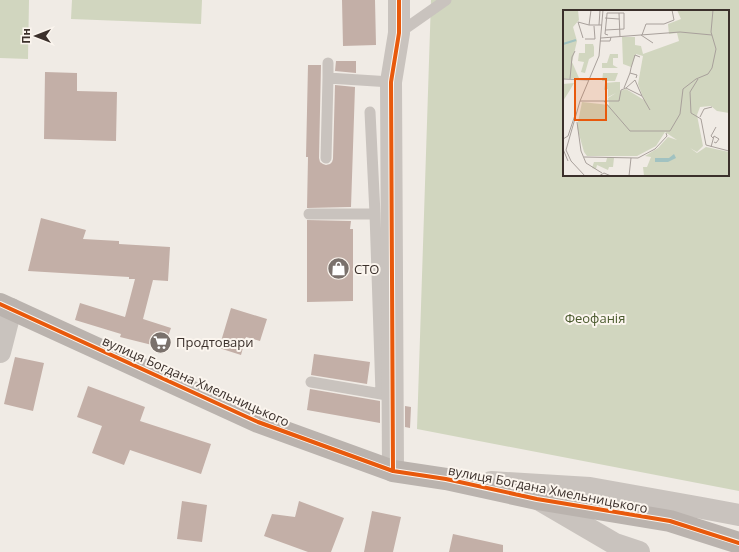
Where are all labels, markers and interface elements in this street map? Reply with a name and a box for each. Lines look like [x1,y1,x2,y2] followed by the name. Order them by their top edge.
[563,10,729,176] inset map
[16,16,56,56] north arrow
[18,28,33,44] text: Пн
[325,256,351,282] shop icon: СТО
[354,260,379,278] place label: СТО
[565,309,625,327] park label: Феофанія
[147,329,173,355] supermarket icon: Продтовари
[100,331,293,431] street label: вулиця Богдана Хмельницького
[176,333,254,351] place label: Продтовари
[447,461,650,517] street label: вулиця Богдана Хмельницького

